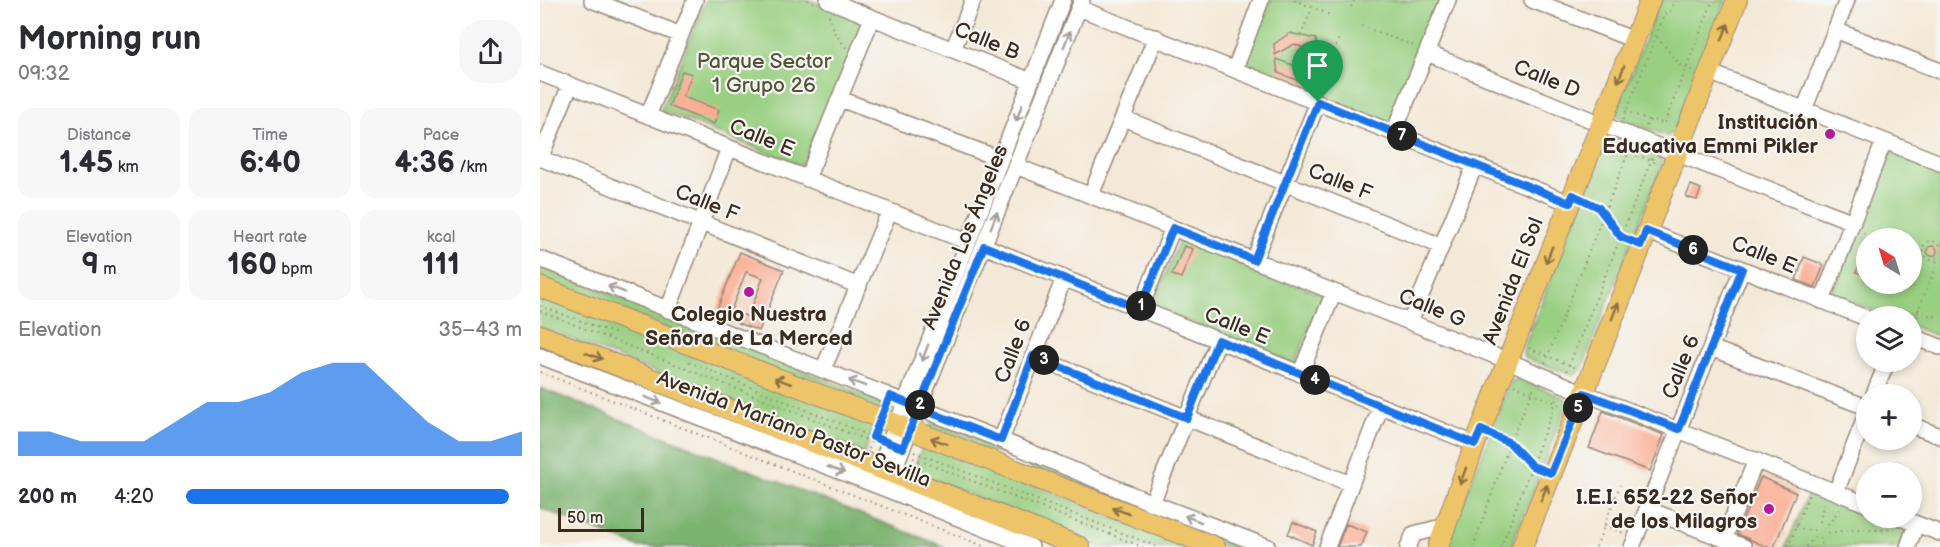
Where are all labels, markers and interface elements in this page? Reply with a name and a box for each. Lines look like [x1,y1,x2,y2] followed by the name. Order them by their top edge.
[951,17,1023,65] street label: Calle B
[18,19,201,59] text: Morning run
[459,20,522,83] button: share
[1720,23,1731,42] one-way arrow
[1062,31,1073,49] one-way arrow
[1292,40,1343,102] pin
[697,49,832,98] park label: Parque Sector 1 Grupo 26
[1301,49,1334,82] icon: arrive
[1510,54,1584,104] street label: Calle D
[18,62,69,86] text: 09:32
[1615,64,1626,83] one-way arrow
[1013,103,1024,122] one-way arrow
[1602,110,1819,159] place label: Institución Educativa Emmi Pikler
[726,114,798,162] street label: Calle E
[1387,121,1417,151] pin: 7
[67,126,131,145] text: Distance
[252,126,288,145] text: Time
[423,126,459,145] text: Pace
[1398,126,1406,145] text: 7
[1823,127,1837,141] marker: Institución Educativa Emmi Pikler
[916,141,1014,333] street label: Avenida Los Ángeles
[59,145,113,181] text: 1.45
[239,145,301,181] text: 6:40
[394,145,455,181] text: 4:36
[113,158,139,177] text: km
[455,158,488,177] text: /km
[1304,158,1376,206] street label: Calle F
[671,179,743,227] street label: Calle F
[989,212,1000,230] one-way arrow
[1477,214,1549,348] street label: Avenida El Sol
[66,228,132,247] text: Elevation
[233,228,307,247] text: Heart rate
[427,228,455,247] text: kcal
[1856,228,1922,294] north arrow
[1856,228,1922,528] map controls
[1728,231,1800,279] street label: Calle E
[1678,235,1708,265] pin: 6
[1688,240,1698,259] text: 6
[1543,246,1554,264] one-way arrow
[81,247,99,283] text: 9
[227,247,277,283] text: 160
[422,247,460,283] text: 111
[99,260,117,279] text: m
[277,260,313,279] text: bpm
[608,283,626,294] one-way arrow
[1395,283,1469,333] street label: Calle G
[742,285,756,299] marker: Colegio Nuestra Señora de La Merced
[1126,291,1156,321] pin: 1
[1138,296,1144,315] text: 1
[645,302,853,351] place label: Colegio Nuestra Señora de La Merced
[1201,302,1273,350] street label: Calle E
[1611,303,1622,321] one-way arrow
[1856,306,1922,372] button: layers
[989,315,1037,387] street label: Calle 6
[18,318,101,342] text: Elevation
[439,318,522,342] text: 35–43 m
[1657,331,1705,403] street label: Calle 6
[918,344,929,362] one-way arrow
[1029,345,1059,375] pin: 3
[1039,350,1049,369] text: 3
[585,351,603,362] one-way arrow
[654,365,934,493] street label: Avenida Mariano Pastor Sevilla
[1300,365,1330,395] pin: 4
[1310,370,1320,389] text: 4
[775,375,793,386] one-way arrow
[848,377,866,388] one-way arrow
[1856,384,1922,450] button: +
[905,390,935,420] pin: 2
[1563,393,1593,423] pin: 5
[644,395,662,406] one-way arrow
[915,395,925,414] text: 2
[1573,398,1583,417] text: 5
[930,435,949,446] one-way arrow
[1856,462,1922,528] button: −
[826,465,844,476] one-way arrow
[1457,466,1468,485] one-way arrow
[1539,484,1550,503] one-way arrow
[18,485,77,509] text: 200 m
[114,485,154,509] text: 4:20
[1576,485,1758,534] place label: I.E.I. 652-22 Señor de los Milagros
[1762,502,1776,516] marker: I.E.I. 652-22 Señor de los Milagros
[558,505,644,532] scale bar
[1112,505,1131,516] one-way arrow
[567,509,603,528] text: 50 m
[1185,513,1203,524] one-way arrow

